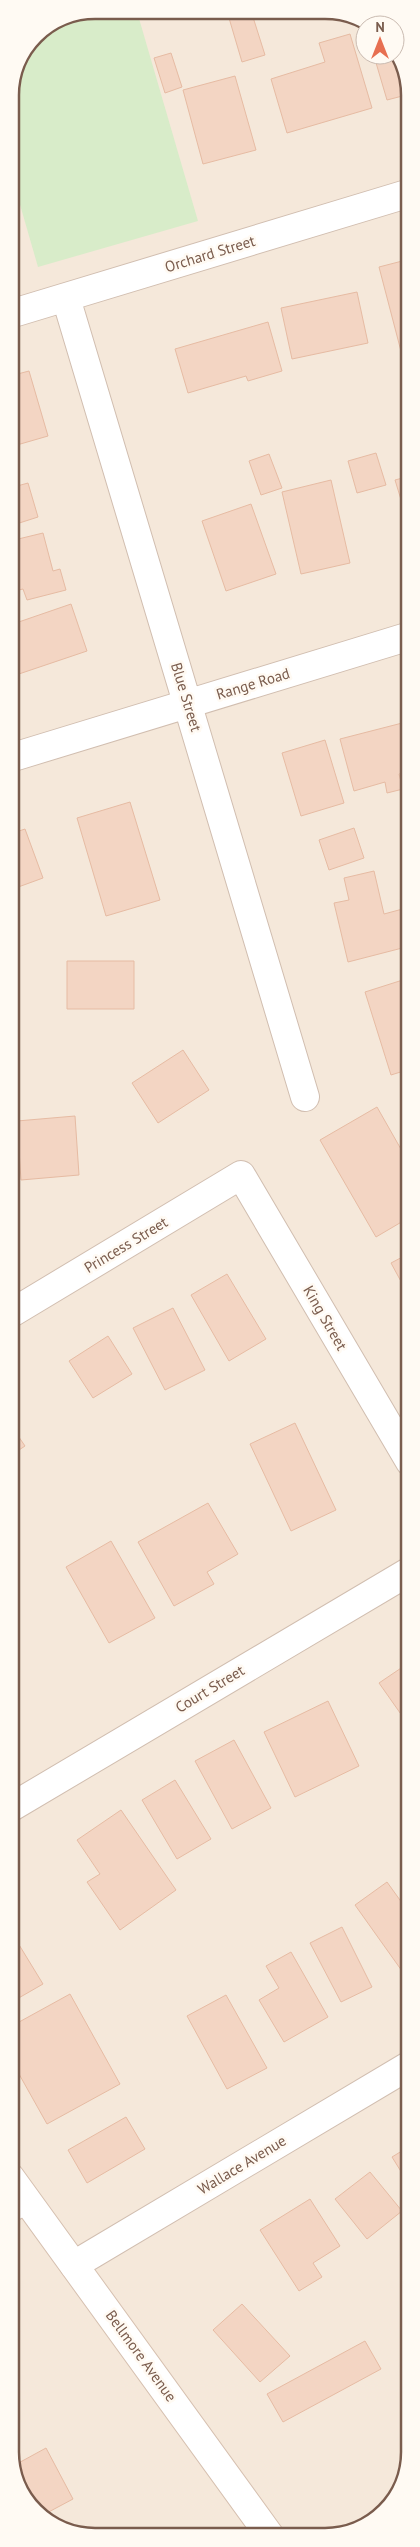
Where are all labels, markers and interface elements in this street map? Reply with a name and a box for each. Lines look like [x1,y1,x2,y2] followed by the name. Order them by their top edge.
[355,15,405,65] north arrow
[375,18,385,36] text: N
[162,231,257,276] street label: Orchard Street
[167,660,206,734] street label: Blue Street
[214,663,292,704] street label: Range Road
[80,1212,171,1277] street label: Princess Street
[299,1282,352,1354] street label: King Street
[172,1661,248,1717] street label: Court Street
[194,2131,289,2198] street label: Wallace Avenue
[102,2306,181,2405] street label: Bellmore Avenue

